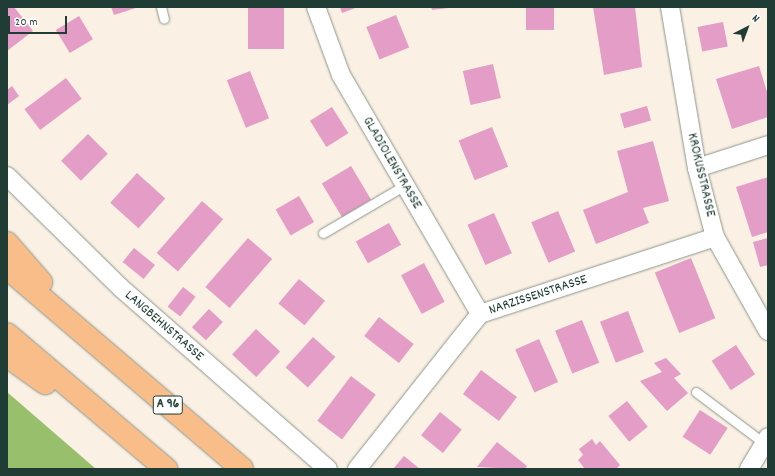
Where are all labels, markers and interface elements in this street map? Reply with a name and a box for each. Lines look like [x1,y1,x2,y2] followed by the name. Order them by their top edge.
[10,8,69,34] scale bar
[727,8,767,48] north arrow
[748,11,762,27] text: N
[15,14,38,31] text: 20 m
[359,114,425,212] street label: GLADIOLENSTRASSE
[683,131,719,219] street label: KROKUSSTRASSE
[487,271,589,319] street label: NARZISSENSTRASSE
[121,287,207,365] street label: LANGBEHNSTRASSE
[152,394,184,416] road number: A 96

